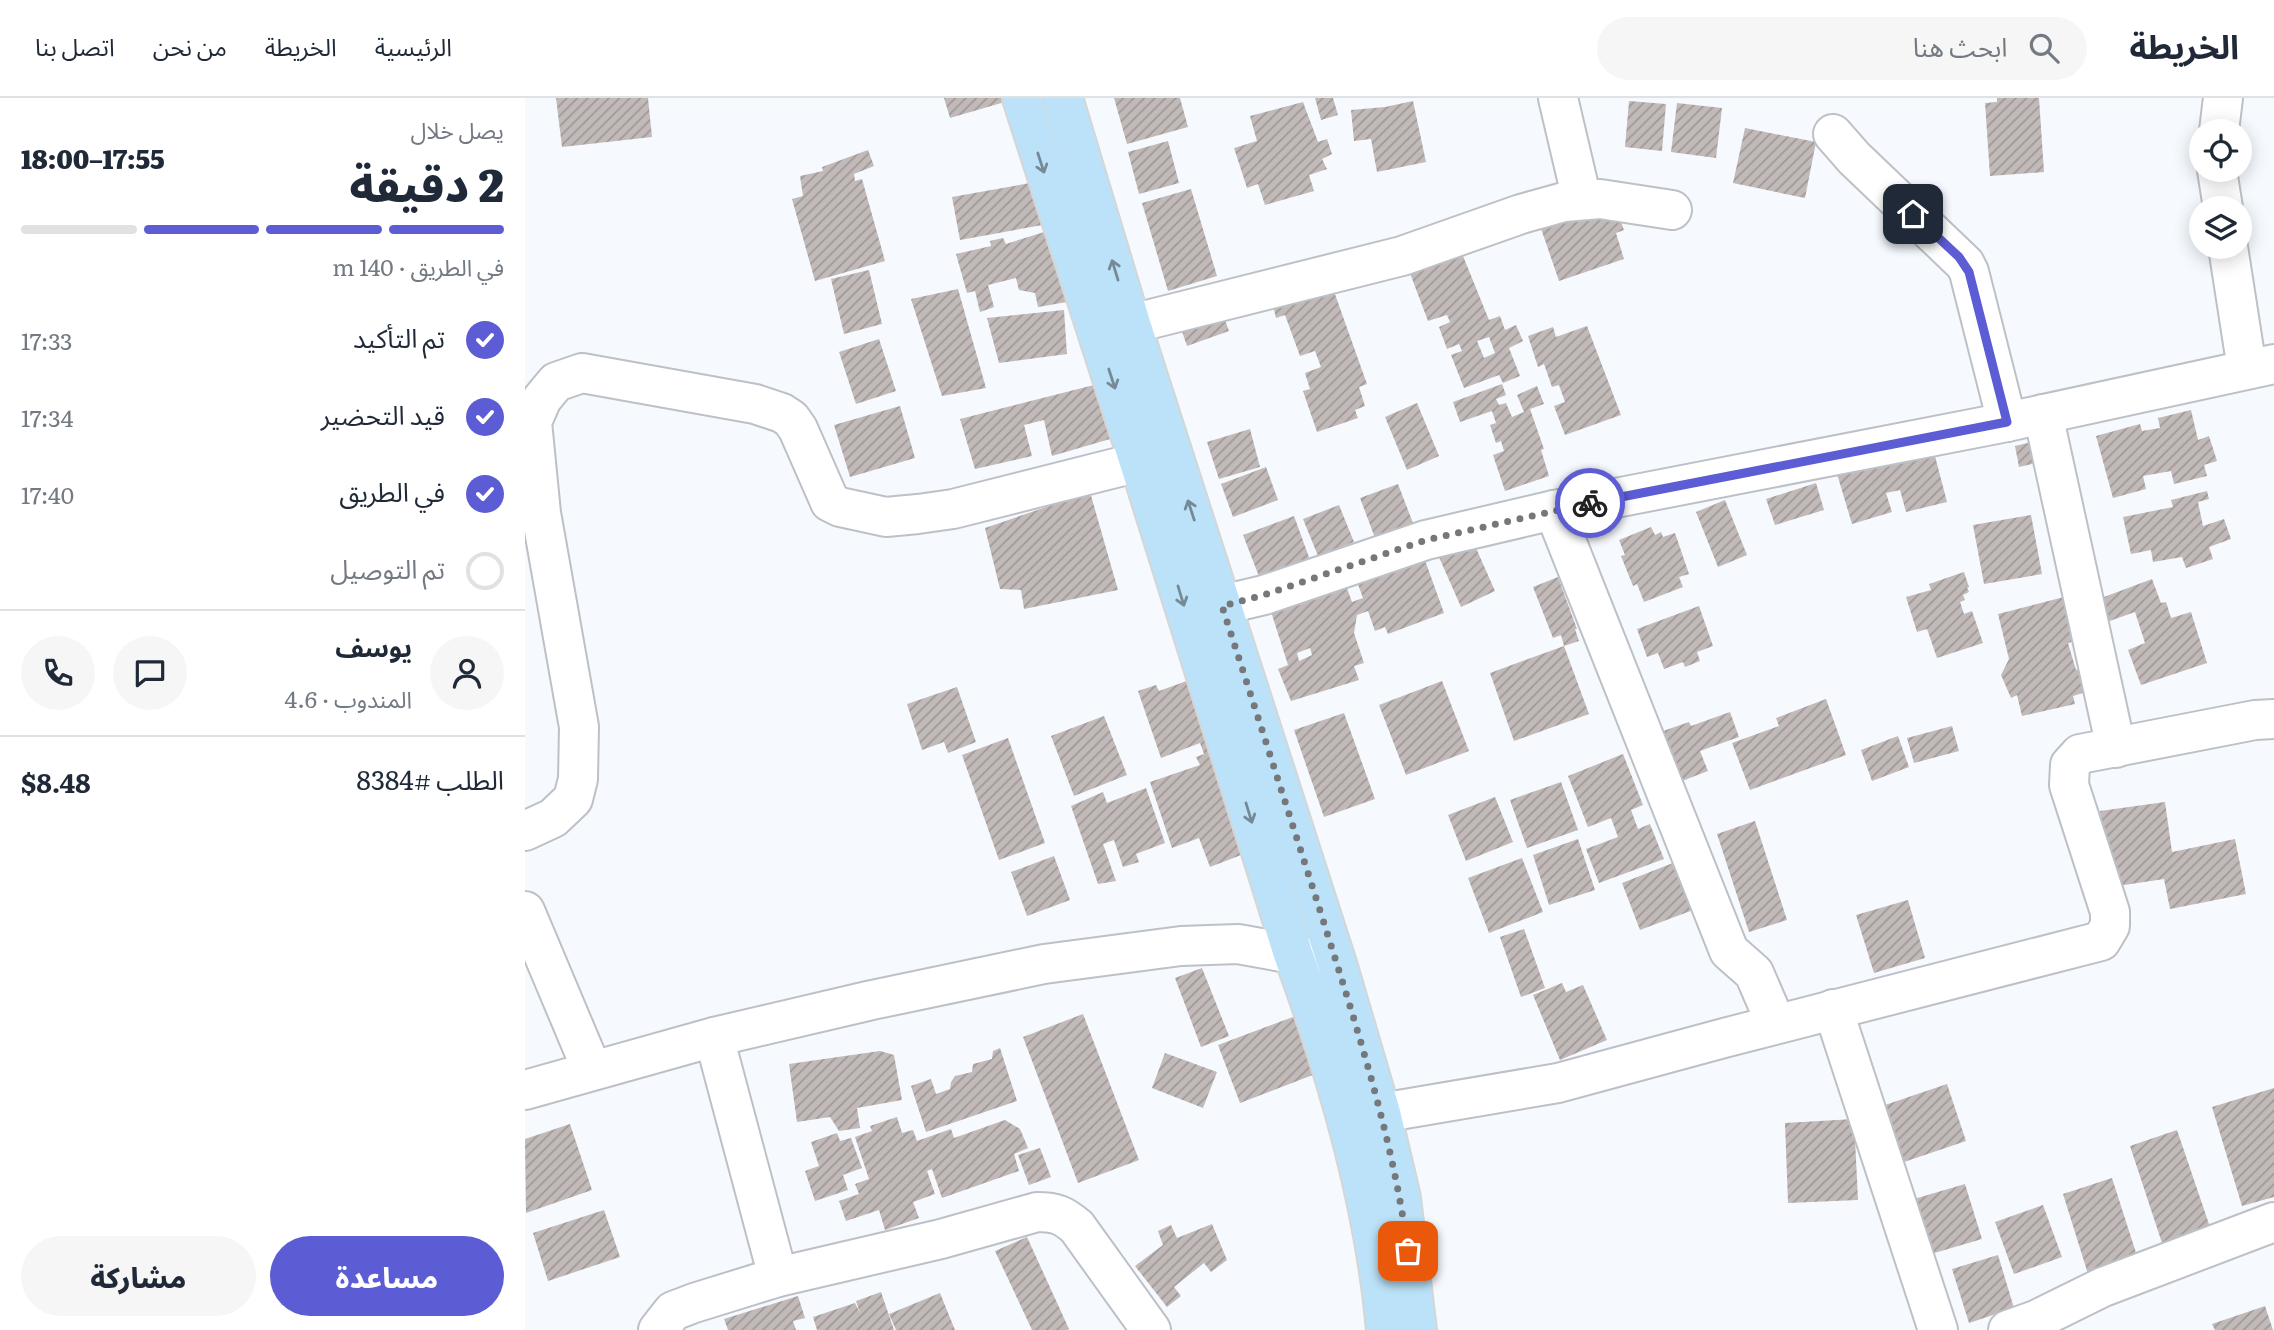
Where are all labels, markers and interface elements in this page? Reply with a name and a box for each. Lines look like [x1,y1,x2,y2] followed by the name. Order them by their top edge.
[1597,17,2087,80] search box
[2129,20,2239,69] text: الخريطة
[1913,26,2007,65] text: ابحث هنا
[35,28,115,63] text: اتصل بنا
[153,28,227,63] text: من نحن
[265,28,337,63] text: الخريطة
[375,28,452,63] text: الرئيسية
[2025,29,2063,67] icon: search
[411,112,504,146] text: يصل خلال
[2189,119,2252,259] map controls
[2189,119,2252,182] button: locate
[21,138,165,177] text: 17:55–18:00
[349,148,504,216] text: 2 دقيقة
[1036,152,1049,174] one-way arrow
[1883,184,1943,244] pin
[1894,195,1932,233] icon: home
[2189,196,2252,259] button: layers
[332,249,504,283] text: في الطريق · 140 m
[1107,259,1120,281] one-way arrow
[353,317,445,356] text: تم التأكيد
[466,321,504,359] icon: check
[21,323,73,357] text: 17:33
[1107,368,1119,390] one-way arrow
[321,394,445,433] text: قيد التحضير
[466,398,504,436] icon: check
[21,400,73,434] text: 17:34
[1555,468,1625,538] courier
[339,471,445,510] text: في الطريق
[466,475,504,513] icon: check
[21,477,74,511] text: 17:40
[1571,484,1609,522] icon: bike
[1184,500,1197,522] one-way arrow
[330,548,445,587] text: تم التوصيل
[1176,585,1189,607] one-way arrow
[335,626,412,665] text: يوسف
[21,636,95,710] button: phone
[113,636,187,710] button: chat
[430,636,504,710] button: person
[284,681,412,715] text: المندوب · 4.6
[357,759,504,798] text: الطلب #8384
[21,762,91,801] text: $8.48
[1244,802,1257,824] one-way arrow
[1378,1221,1438,1281] pin
[1389,1232,1427,1270] icon: bag
[21,1236,256,1316] button: مشاركة
[270,1236,504,1316] button: مساعدة

